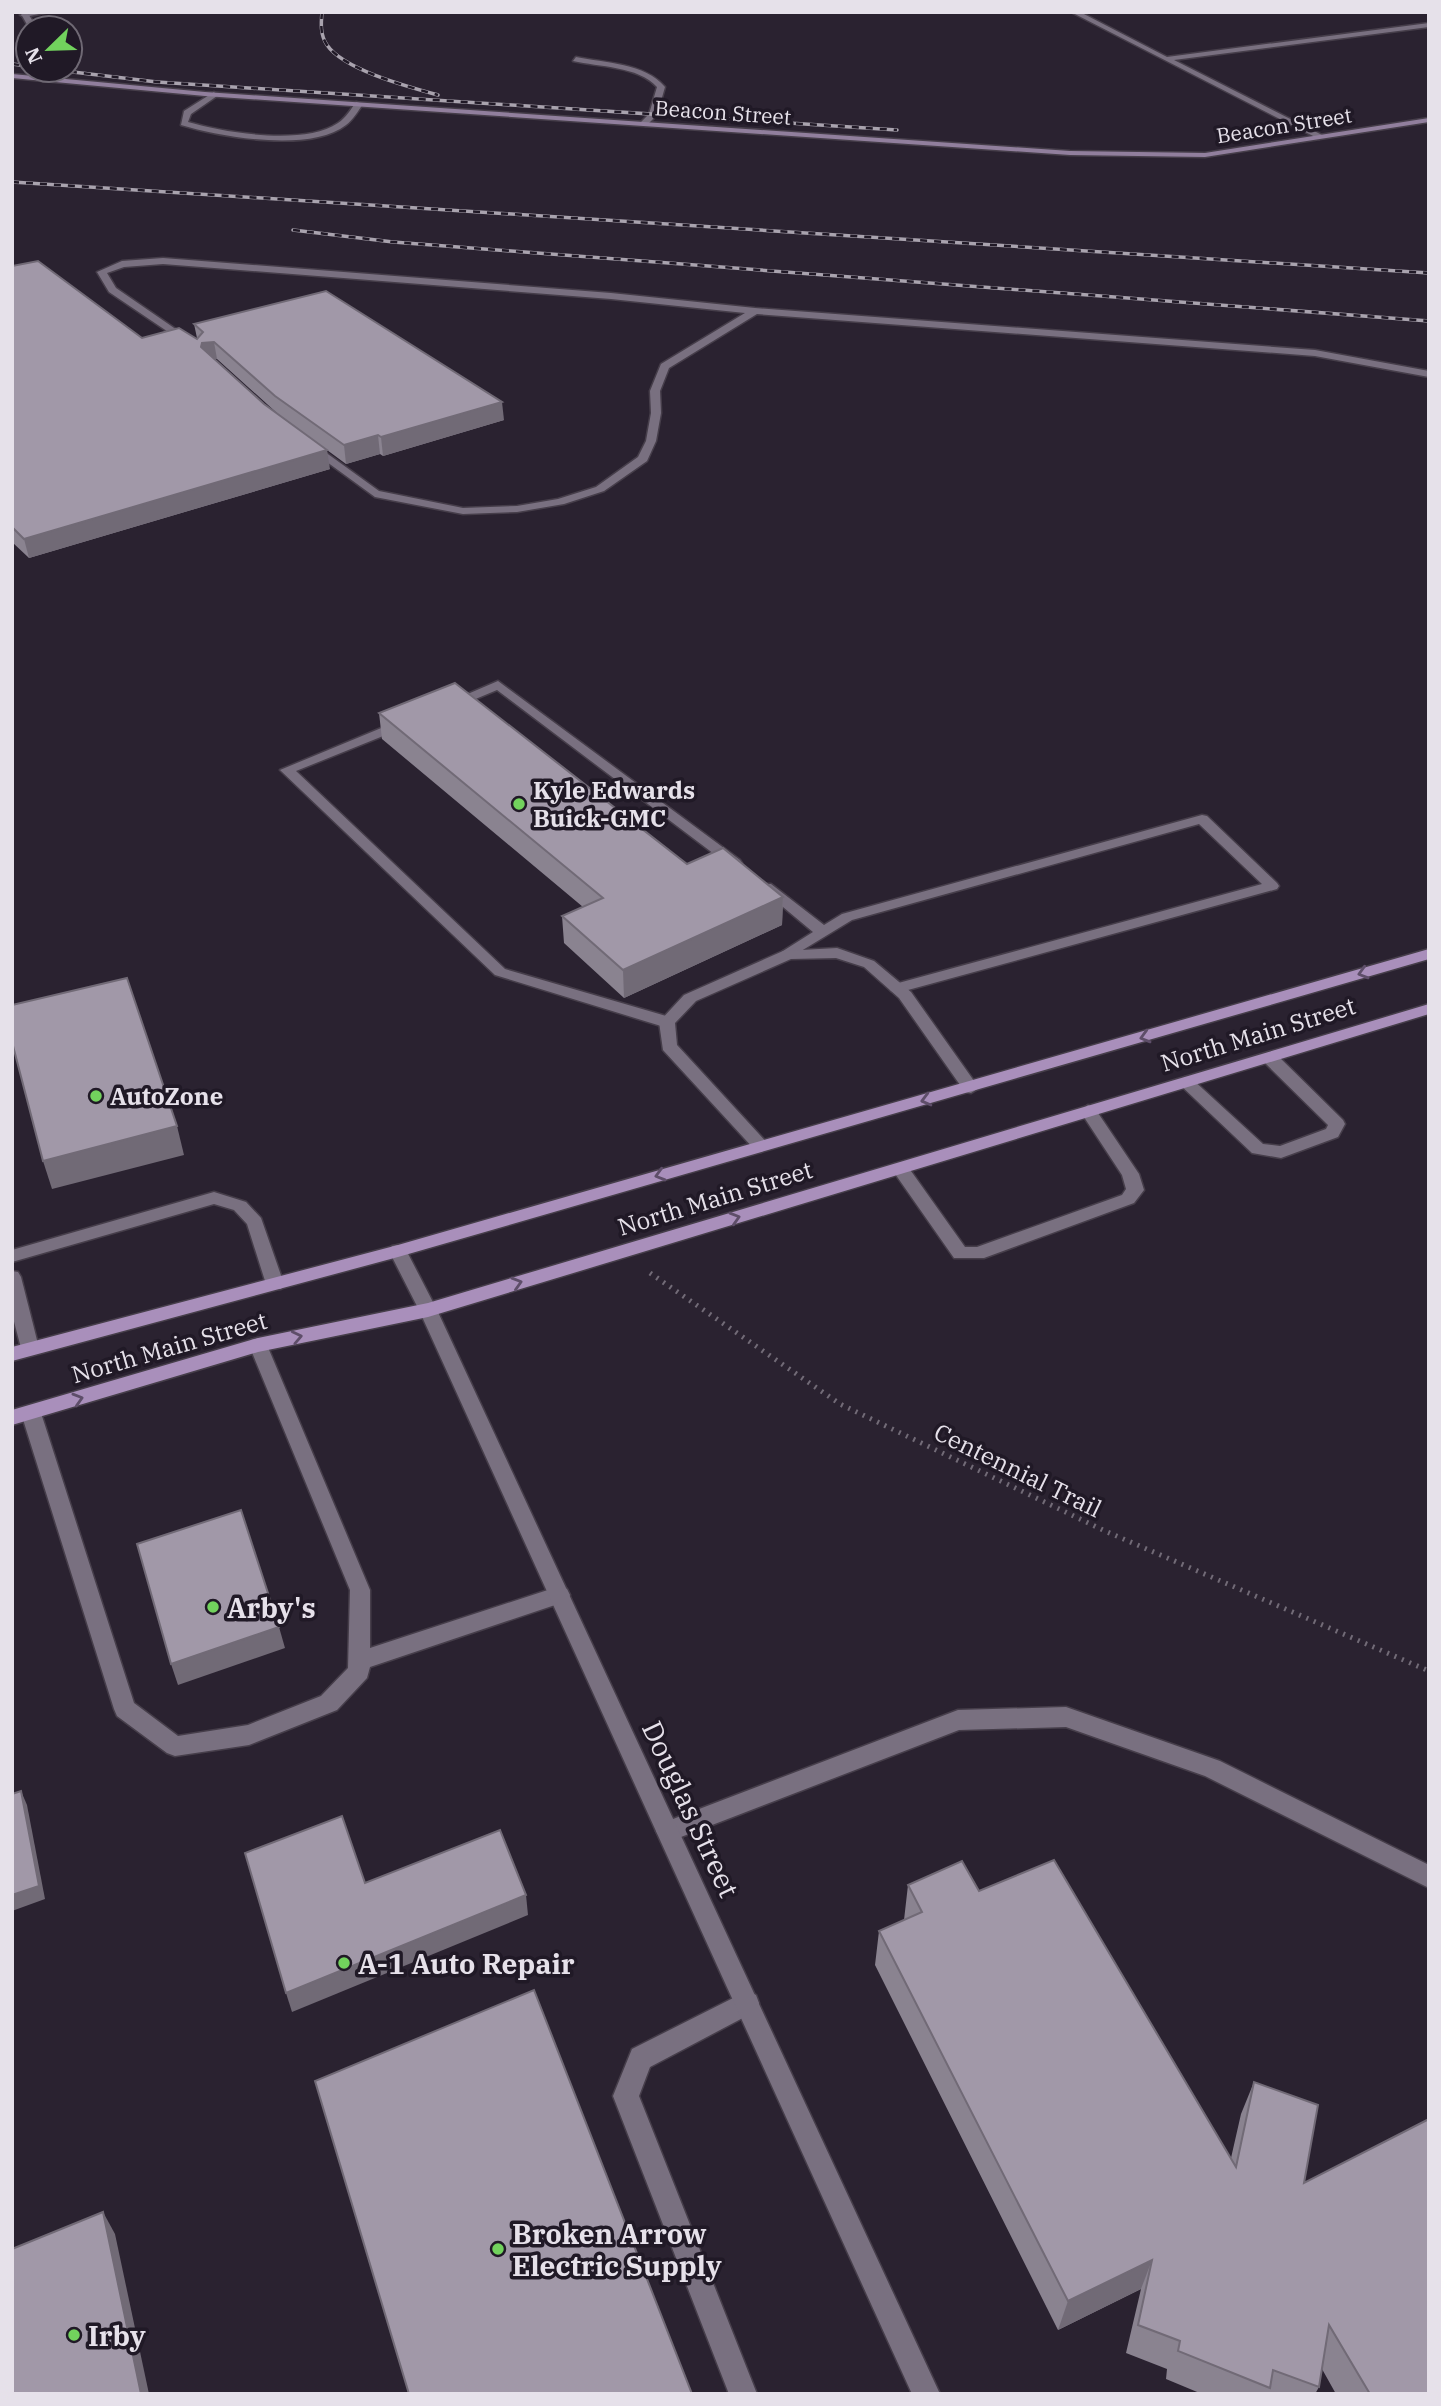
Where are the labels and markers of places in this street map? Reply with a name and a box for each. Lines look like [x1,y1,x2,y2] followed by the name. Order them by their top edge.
[533,774,695,834] place label: Kyle Edwards Buick-GMC
[511,796,527,812] marker: Kyle Edwards Buick-GMC
[110,1080,223,1112] place label: AutoZone
[88,1088,104,1104] marker: AutoZone
[227,1589,316,1626] place label: Arby's
[205,1599,221,1615] marker: Arby's
[358,1945,575,1982] place label: A-1 Auto Repair
[336,1955,352,1971] marker: A-1 Auto Repair
[512,2215,722,2284] place label: Broken Arrow Electric Supply
[490,2241,506,2257] marker: Broken Arrow Electric Supply
[88,2317,146,2354] place label: Irby
[66,2327,82,2343] marker: Irby

